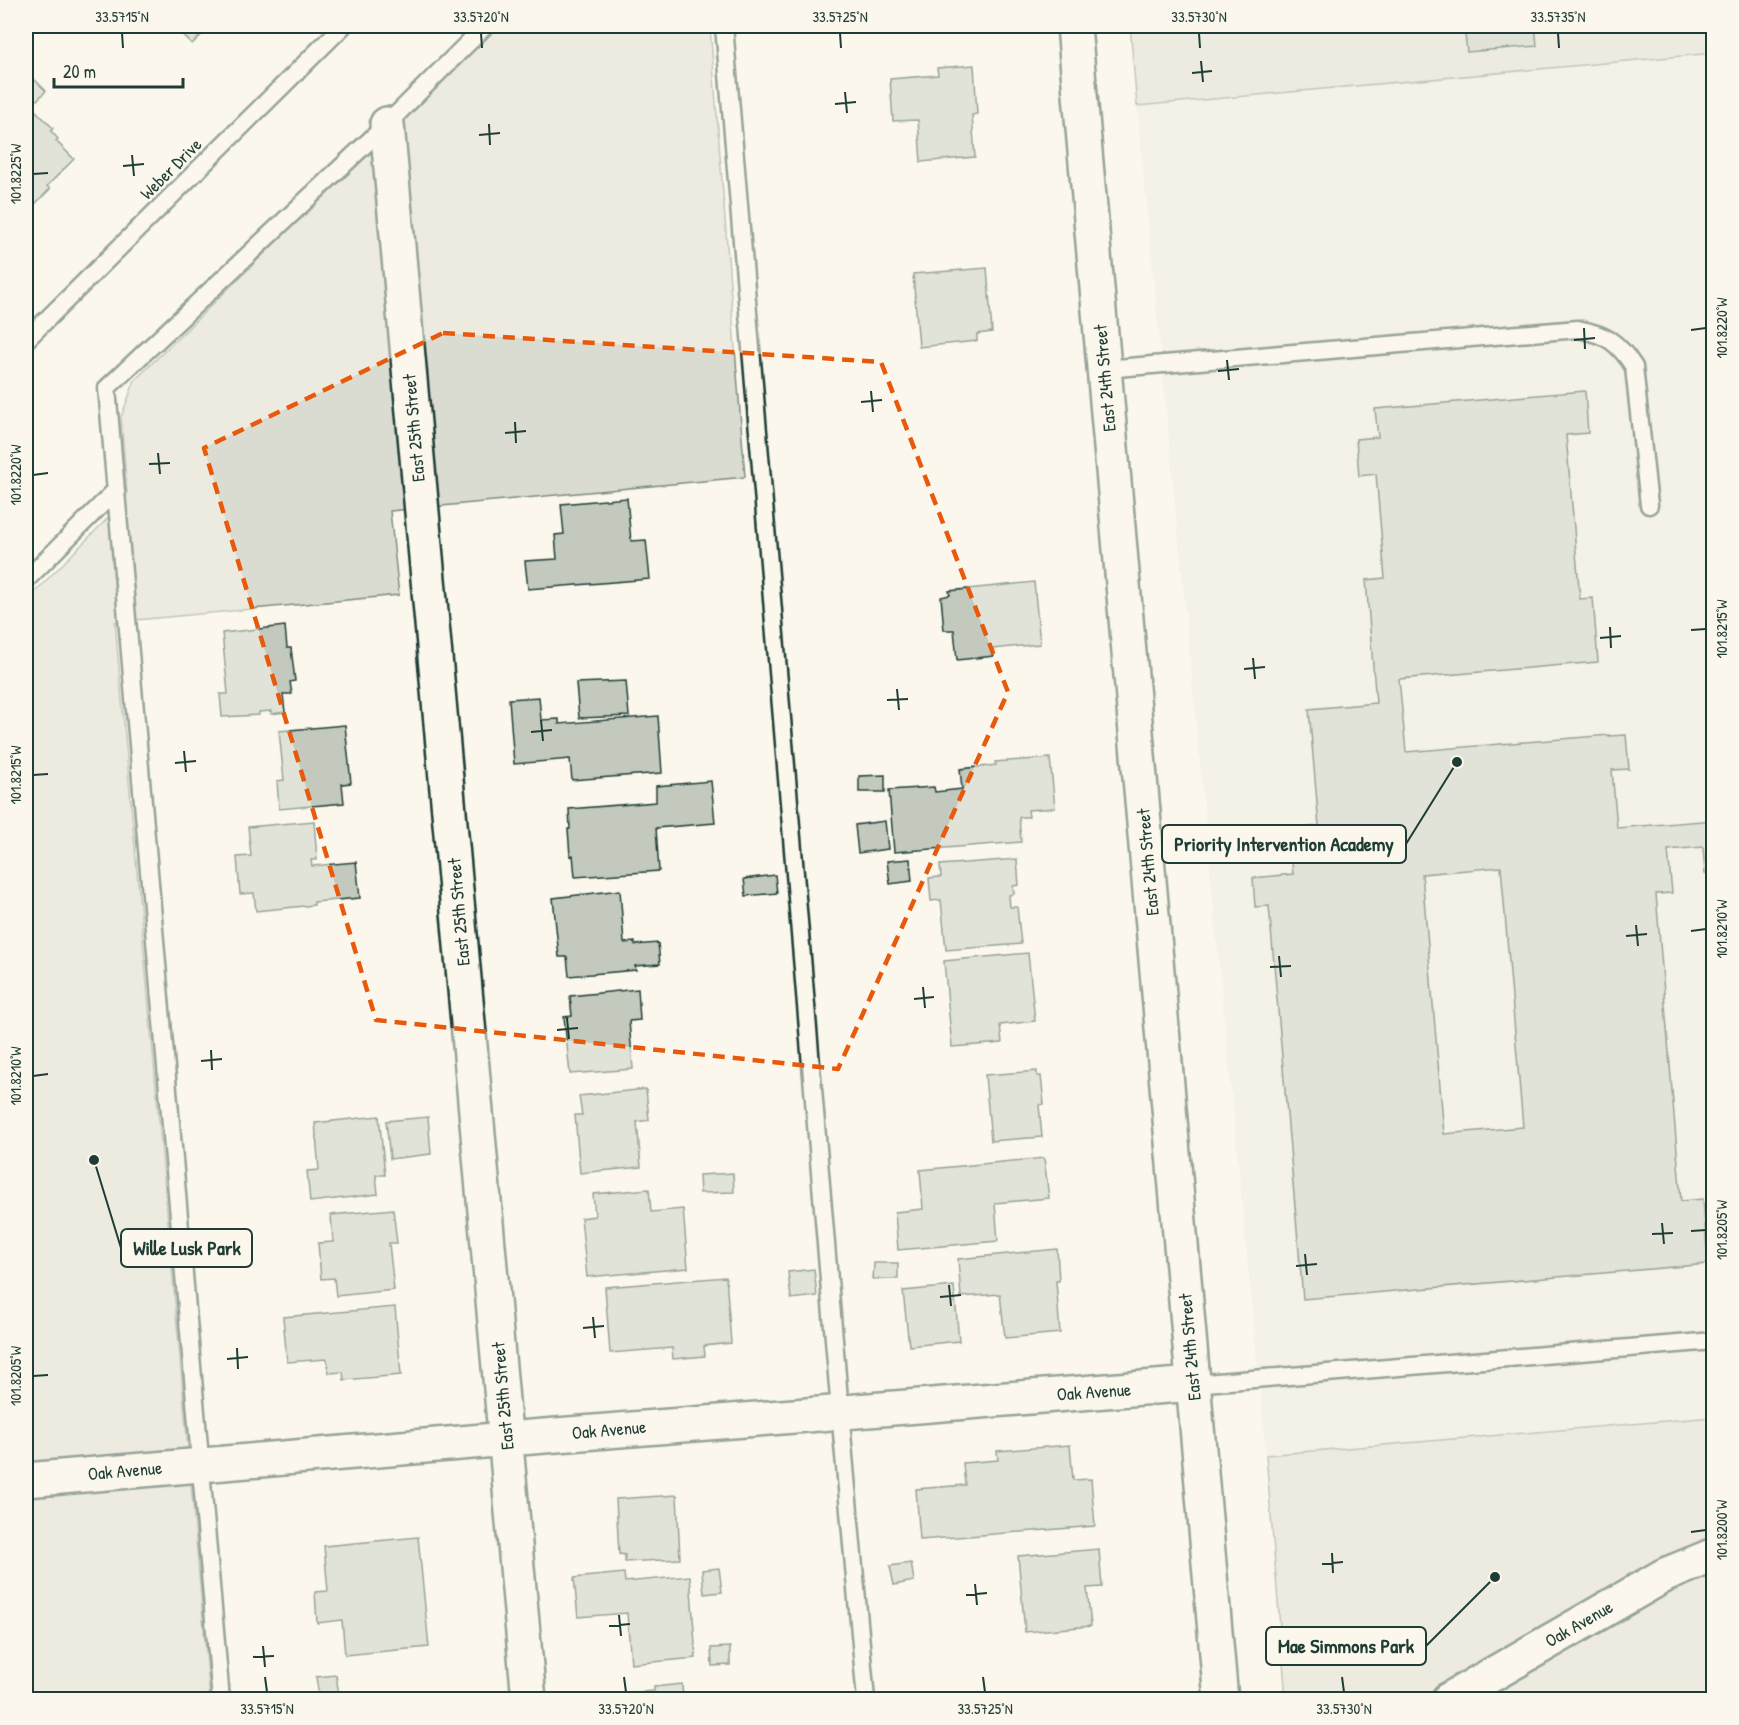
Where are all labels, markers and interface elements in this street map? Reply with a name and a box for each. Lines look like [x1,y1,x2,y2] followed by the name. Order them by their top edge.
[95,6,149,27] text: 33.5715°N
[453,6,509,27] text: 33.5720°N
[812,6,868,27] text: 33.5725°N
[1171,6,1227,27] text: 33.5730°N
[1531,6,1585,27] text: 33.5735°N
[54,51,183,89] scale bar
[63,59,96,84] text: 20 m
[134,132,207,205] street label: Weber Drive
[5,143,26,204] text: 101.8225°W
[1711,297,1732,358] text: 101.8220°W
[1087,323,1122,433] street label: East 24th Street
[396,372,431,483] street label: East 25th Street
[5,444,26,505] text: 101.8220°W
[1711,599,1732,658] text: 101.8215°W
[5,745,26,804] text: 101.8215°W
[1130,807,1165,917] street label: East 24th Street
[1162,825,1406,863] callout: Priority Intervention Academy
[1174,830,1394,858] text: Priority Intervention Academy
[441,856,476,967] street label: East 25th Street
[1711,899,1732,959] text: 101.8210°W
[5,1046,26,1106] text: 101.8210°W
[1711,1199,1732,1260] text: 101.8205°W
[121,1229,252,1267] callout: Wille Lusk Park
[133,1234,241,1261] text: Wille Lusk Park
[1172,1292,1207,1402] street label: East 24th Street
[485,1340,520,1451] street label: East 25th Street
[5,1345,26,1406] text: 101.8205°W
[1056,1376,1132,1407] street label: Oak Avenue
[571,1414,647,1445] street label: Oak Avenue
[87,1455,163,1486] street label: Oak Avenue
[1711,1499,1732,1560] text: 101.8200°W
[1540,1594,1617,1653] street label: Oak Avenue
[1266,1627,1426,1665] callout: Mae Simmons Park
[1278,1632,1415,1659] text: Mae Simmons Park
[240,1698,294,1719] text: 33.5715°N
[598,1698,654,1719] text: 33.5720°N
[957,1698,1013,1719] text: 33.5725°N
[1316,1698,1372,1719] text: 33.5730°N

